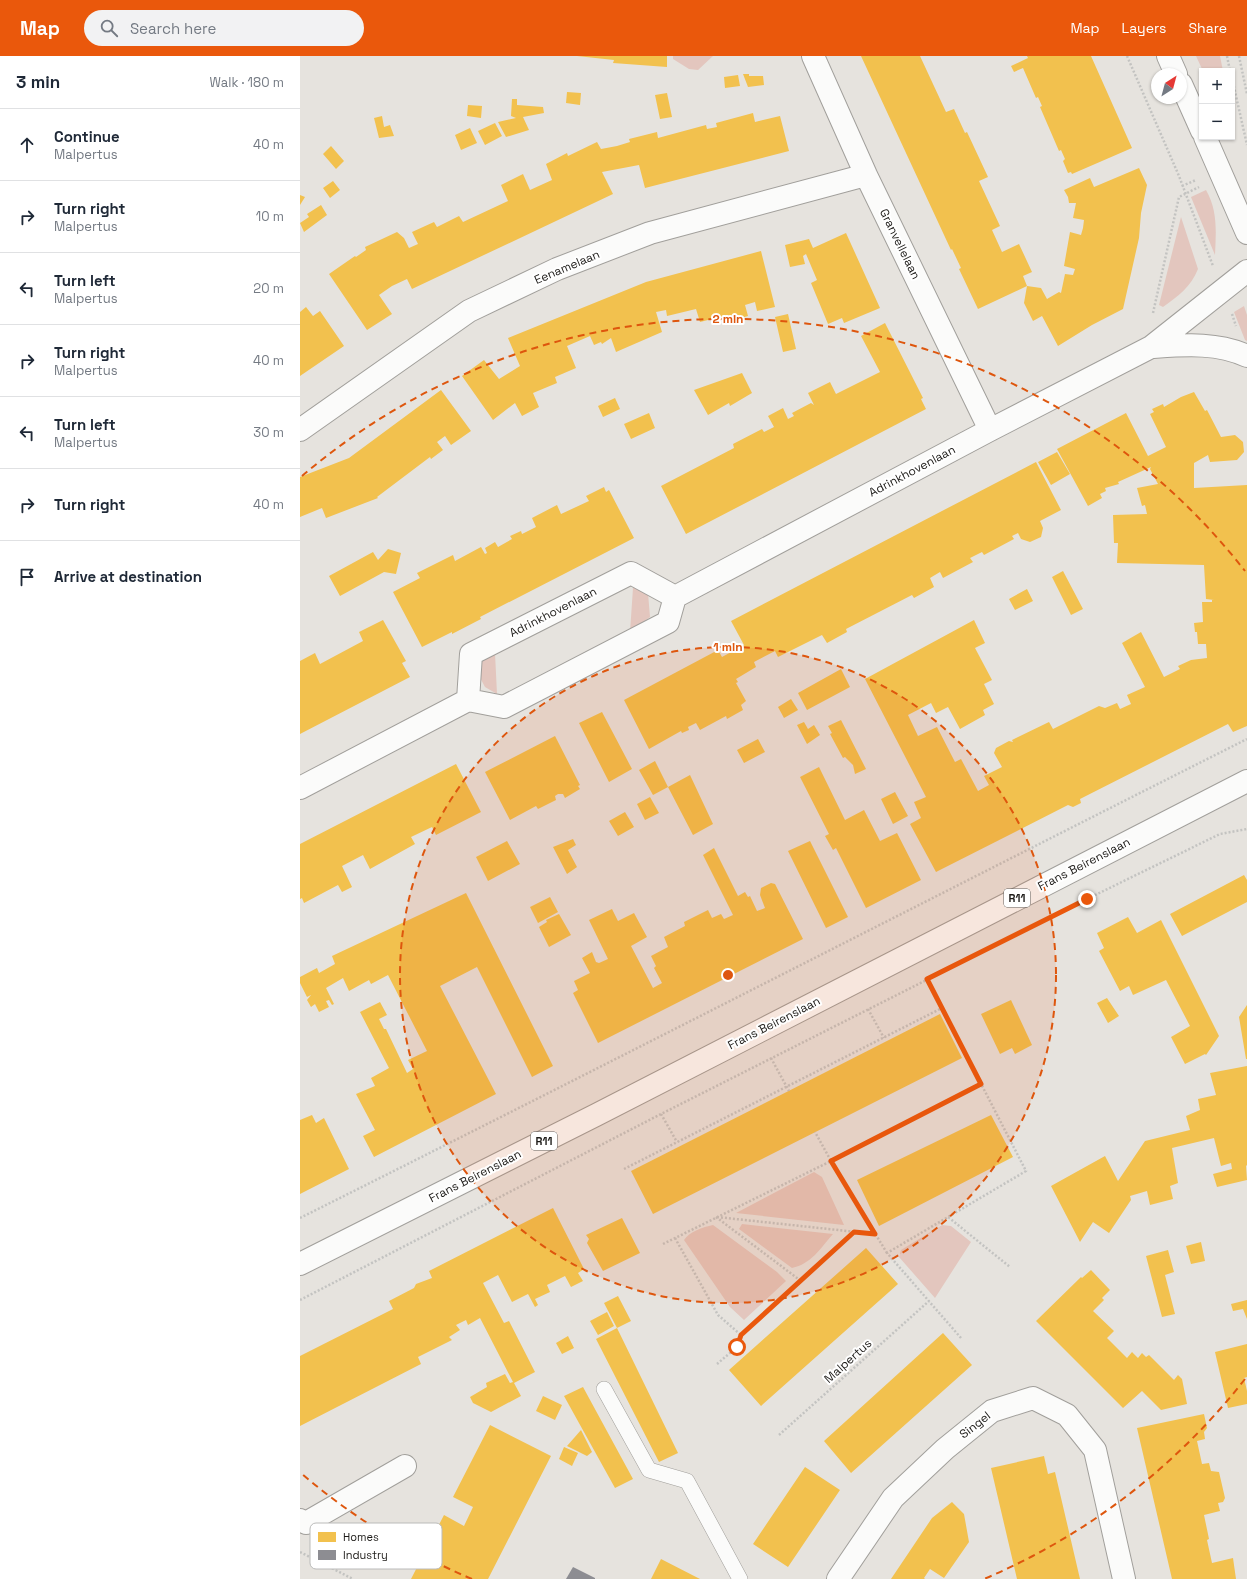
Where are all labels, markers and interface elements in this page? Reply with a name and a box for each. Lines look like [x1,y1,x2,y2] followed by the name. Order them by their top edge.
[84,10,364,46] search box
[20,16,60,41] text: Map
[98,17,120,39] icon: search
[130,19,216,38] text: Search here
[1070,19,1100,37] text: Map
[1122,19,1166,37] text: Layers
[1188,19,1227,37] text: Share
[1151,68,1187,104] north arrow
[1199,68,1235,140] map controls
[1199,68,1235,104] button: +
[16,71,60,93] text: 3 min
[210,74,284,91] text: Walk · 180 m
[1199,104,1235,140] button: −
[54,127,120,146] text: Continue
[16,134,38,156] icon: ahead
[253,136,284,153] text: 40 m
[54,146,118,163] text: Malpertus
[54,199,125,218] text: Turn right
[16,206,38,228] icon: right
[876,206,924,282] street label: Granvellelaan
[256,208,284,225] text: 10 m
[54,218,118,235] text: Malpertus
[532,246,602,288] street label: Eenamelaan
[54,271,116,290] text: Turn left
[16,278,38,300] icon: left
[253,280,284,297] text: 20 m
[54,290,118,307] text: Malpertus
[712,311,744,327] text: 2 min
[54,343,125,362] text: Turn right
[16,350,38,372] icon: right
[253,352,284,369] text: 40 m
[54,362,118,379] text: Malpertus
[54,415,116,434] text: Turn left
[16,422,38,444] icon: left
[253,424,284,441] text: 30 m
[54,434,118,451] text: Malpertus
[866,441,958,501] street label: Adrinkhovenlaan
[16,494,38,516] icon: right
[54,495,125,514] text: Turn right
[253,496,284,513] text: 40 m
[16,566,38,588] icon: arrive
[54,567,202,586] text: Arrive at destination
[507,583,599,641] street label: Adrinkhovenlaan
[713,639,743,655] text: 1 min
[1035,834,1133,894] street label: Frans Beirenslaan
[1004,889,1030,907] road number: R11
[1078,890,1096,908] route end
[721,968,735,982] centre of rings
[725,993,823,1053] street label: Frans Beirenslaan
[531,1132,557,1150] road number: R11
[426,1146,524,1206] street label: Frans Beirenslaan
[821,1335,875,1387] street label: Malpertus
[728,1338,746,1356] route start
[956,1408,994,1442] street label: Singel
[310,1523,442,1569] legend
[343,1530,379,1544] text: Homes
[343,1548,388,1562] text: Industry

